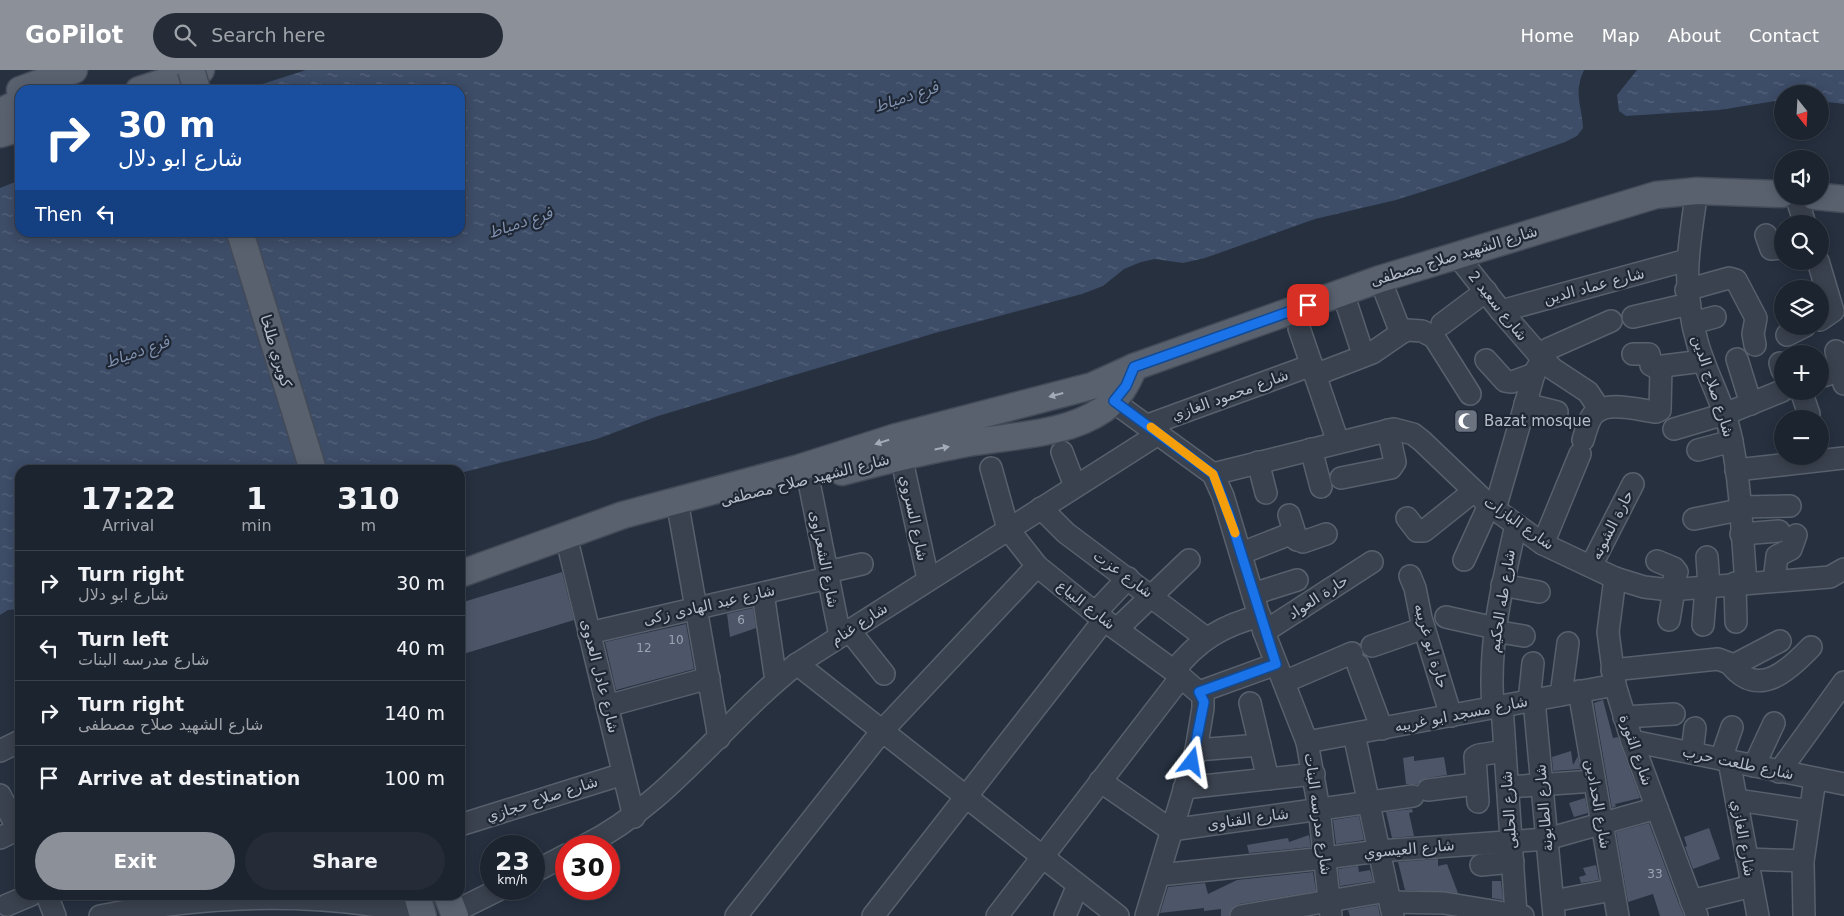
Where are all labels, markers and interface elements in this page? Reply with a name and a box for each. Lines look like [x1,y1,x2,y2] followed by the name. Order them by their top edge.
[153,13,503,58] search box
[25,21,123,49] text: GoPilot
[171,21,199,49] icon: search
[211,24,325,46] text: Search here
[1521,25,1574,46] text: Home
[1602,25,1640,46] text: Map
[1668,25,1721,46] text: About
[1749,25,1819,46] text: Contact
[872,77,942,119] water label: فرع دمياط
[1774,85,1829,140] north arrow
[1774,85,1829,465] map controls
[35,105,100,170] icon: right
[118,105,215,145] text: 30 m
[118,146,243,171] text: شارع ابو دلال
[1774,150,1829,205] button: sound
[92,200,120,228] icon: left
[35,203,82,225] text: Then
[486,203,556,245] water label: فرع دمياط
[1774,215,1829,270] button: search
[1368,222,1540,290] street label: شارع الشهيد صلاح مصطفى
[1541,264,1647,308] street label: شارع عماد الدين
[1464,267,1532,345] street label: شارع سعيد 2
[1774,280,1829,335] button: layers
[1287,284,1329,326] pin
[1294,291,1322,319] icon: arrive
[255,312,296,391] street label: كوبري طلخا
[103,331,173,374] water label: فرع دمياط
[1688,333,1738,439] street label: شارع صلاح الدين
[1774,345,1829,400] button: +
[1169,365,1291,425] street label: شارع محمود الغازي
[1048,391,1063,399] one-way arrow
[1453,408,1479,434] mosque icon: Bazat mosque
[1774,410,1829,465] button: −
[1484,412,1591,430] place label: Bazat mosque
[874,438,889,446] one-way arrow
[935,444,950,452] one-way arrow
[718,450,892,510] street label: شارع الشهيد صلاح مصطفى
[895,473,932,563] street label: شارع السروي
[80,481,176,516] text: 17:22
[246,481,267,516] text: 1
[337,481,400,516] text: 310
[1587,487,1637,563] street label: حارة الشونه
[1480,492,1558,554] street label: شارع البازات
[806,509,842,609] street label: شارع الشعراوى
[102,516,154,535] text: Arrival
[241,516,272,535] text: min
[360,516,376,535] text: m
[1090,546,1156,602] street label: شارع عزت
[1485,548,1519,654] street label: شارع طه الحكيم
[78,563,184,585] text: Turn right
[35,569,63,597] icon: right
[1284,571,1352,623] street label: حارة العواد
[396,572,445,594] text: 30 m
[1053,577,1119,633] street label: شارع البياع
[641,581,777,629] street label: شارع عبد الهادى زكى
[78,585,169,604] text: شارع ابو دلال
[827,599,891,649] street label: شارع غنام
[1410,601,1452,691] street label: حارة ابو غريبه
[737,613,745,627] house number: 6
[577,617,623,735] street label: شارع عادل العدوى
[78,628,169,650] text: Turn left
[668,633,684,647] house number: 10
[35,634,63,662] icon: left
[396,637,445,659] text: 40 m
[636,641,652,655] house number: 12
[78,650,209,669] text: شارع مدرسه البنات
[1393,692,1529,736] street label: شارع مسجد ابو غريبه
[78,693,184,715] text: Turn right
[35,699,63,727] icon: right
[384,702,445,724] text: 140 m
[1615,712,1657,788] street label: شارع الثورة
[78,715,263,734] text: شارع الشهيد صلاح مصطفى
[1165,735,1217,787] position arrow
[1681,742,1795,784] street label: شارع طلعت حرب
[1301,752,1335,876] street label: شارع مدرسه البنات
[1581,758,1615,850] street label: شارع الحدادين
[1531,763,1557,853] street label: شارع الطابونة
[35,764,63,792] icon: arrive
[78,767,300,789] text: Arrive at destination
[384,767,445,789] text: 100 m
[1497,770,1521,850] street label: شارع الحلبى
[484,772,601,827] street label: شارع صلاح حجازي
[1726,798,1759,878] street label: شارع الغازي
[1206,804,1290,834] street label: شارع القناوى
[35,832,235,890] button: Exit
[245,832,445,890] button: Share
[555,835,620,900] speed limit sign: 30
[1363,836,1455,863] street label: شارع العيسوي
[495,847,530,876] text: 23
[1647,867,1663,881] house number: 33
[497,873,528,887] text: km/h

